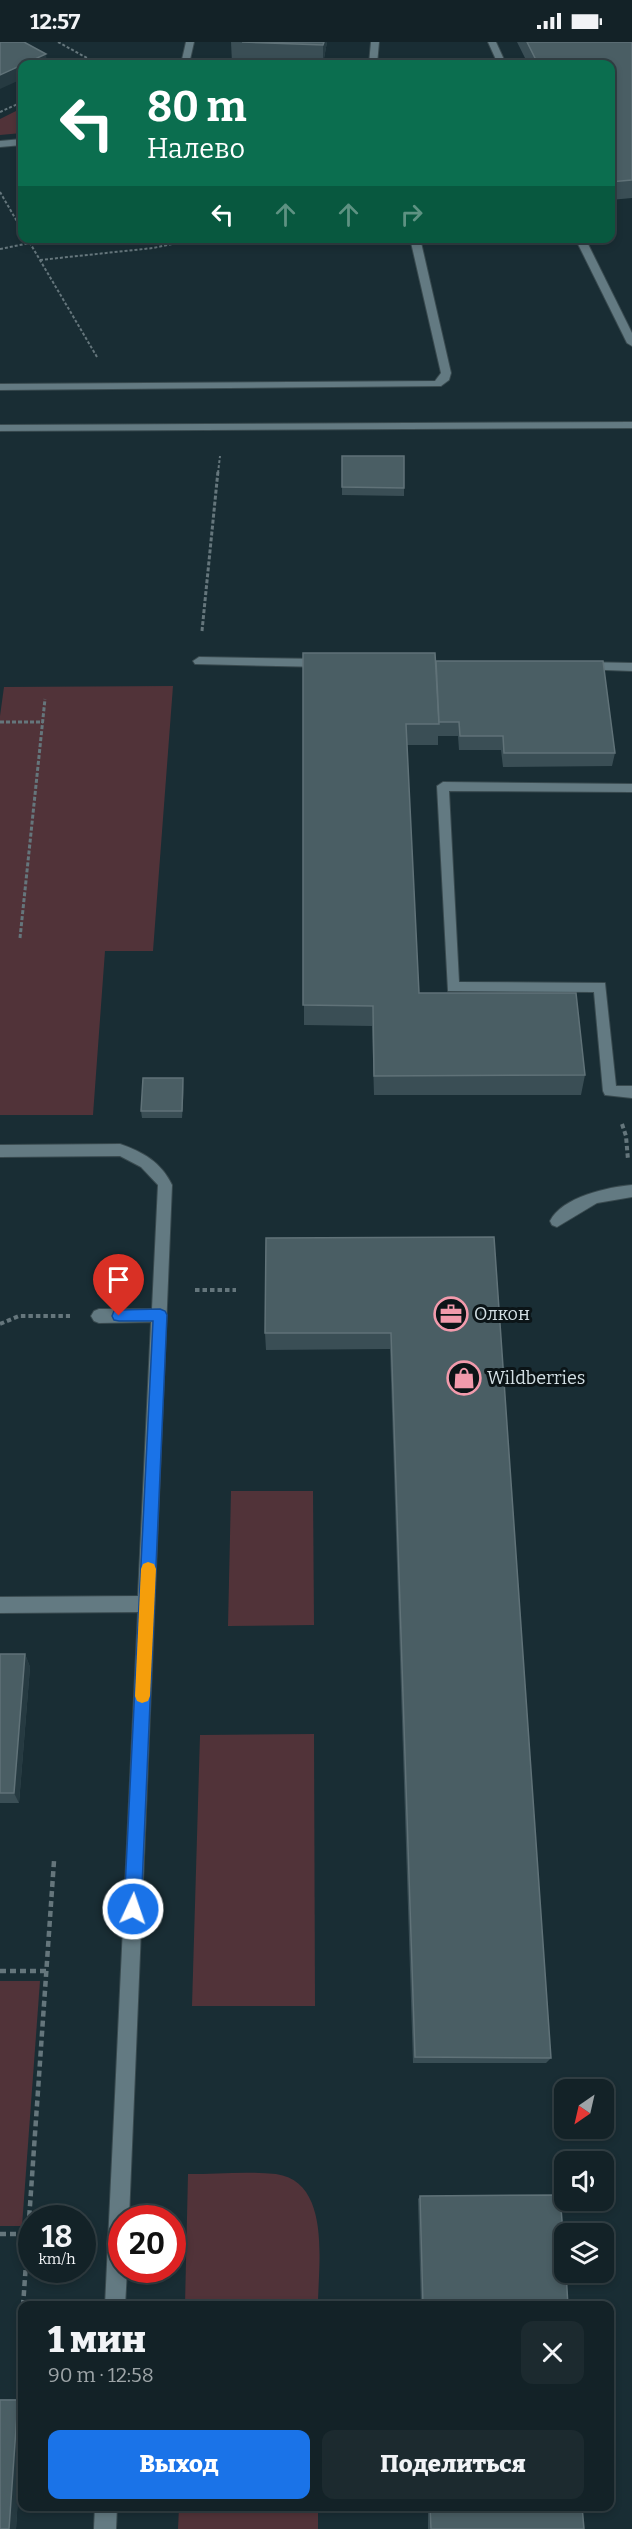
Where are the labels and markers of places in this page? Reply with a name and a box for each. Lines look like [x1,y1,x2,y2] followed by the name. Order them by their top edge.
[93,1254,144,1316] pin
[433,1296,469,1332] office icon: Олкон
[474,1303,530,1325] place label: Олкон
[446,1360,482,1396] shop icon: Wildberries
[487,1367,585,1389] place label: Wildberries

